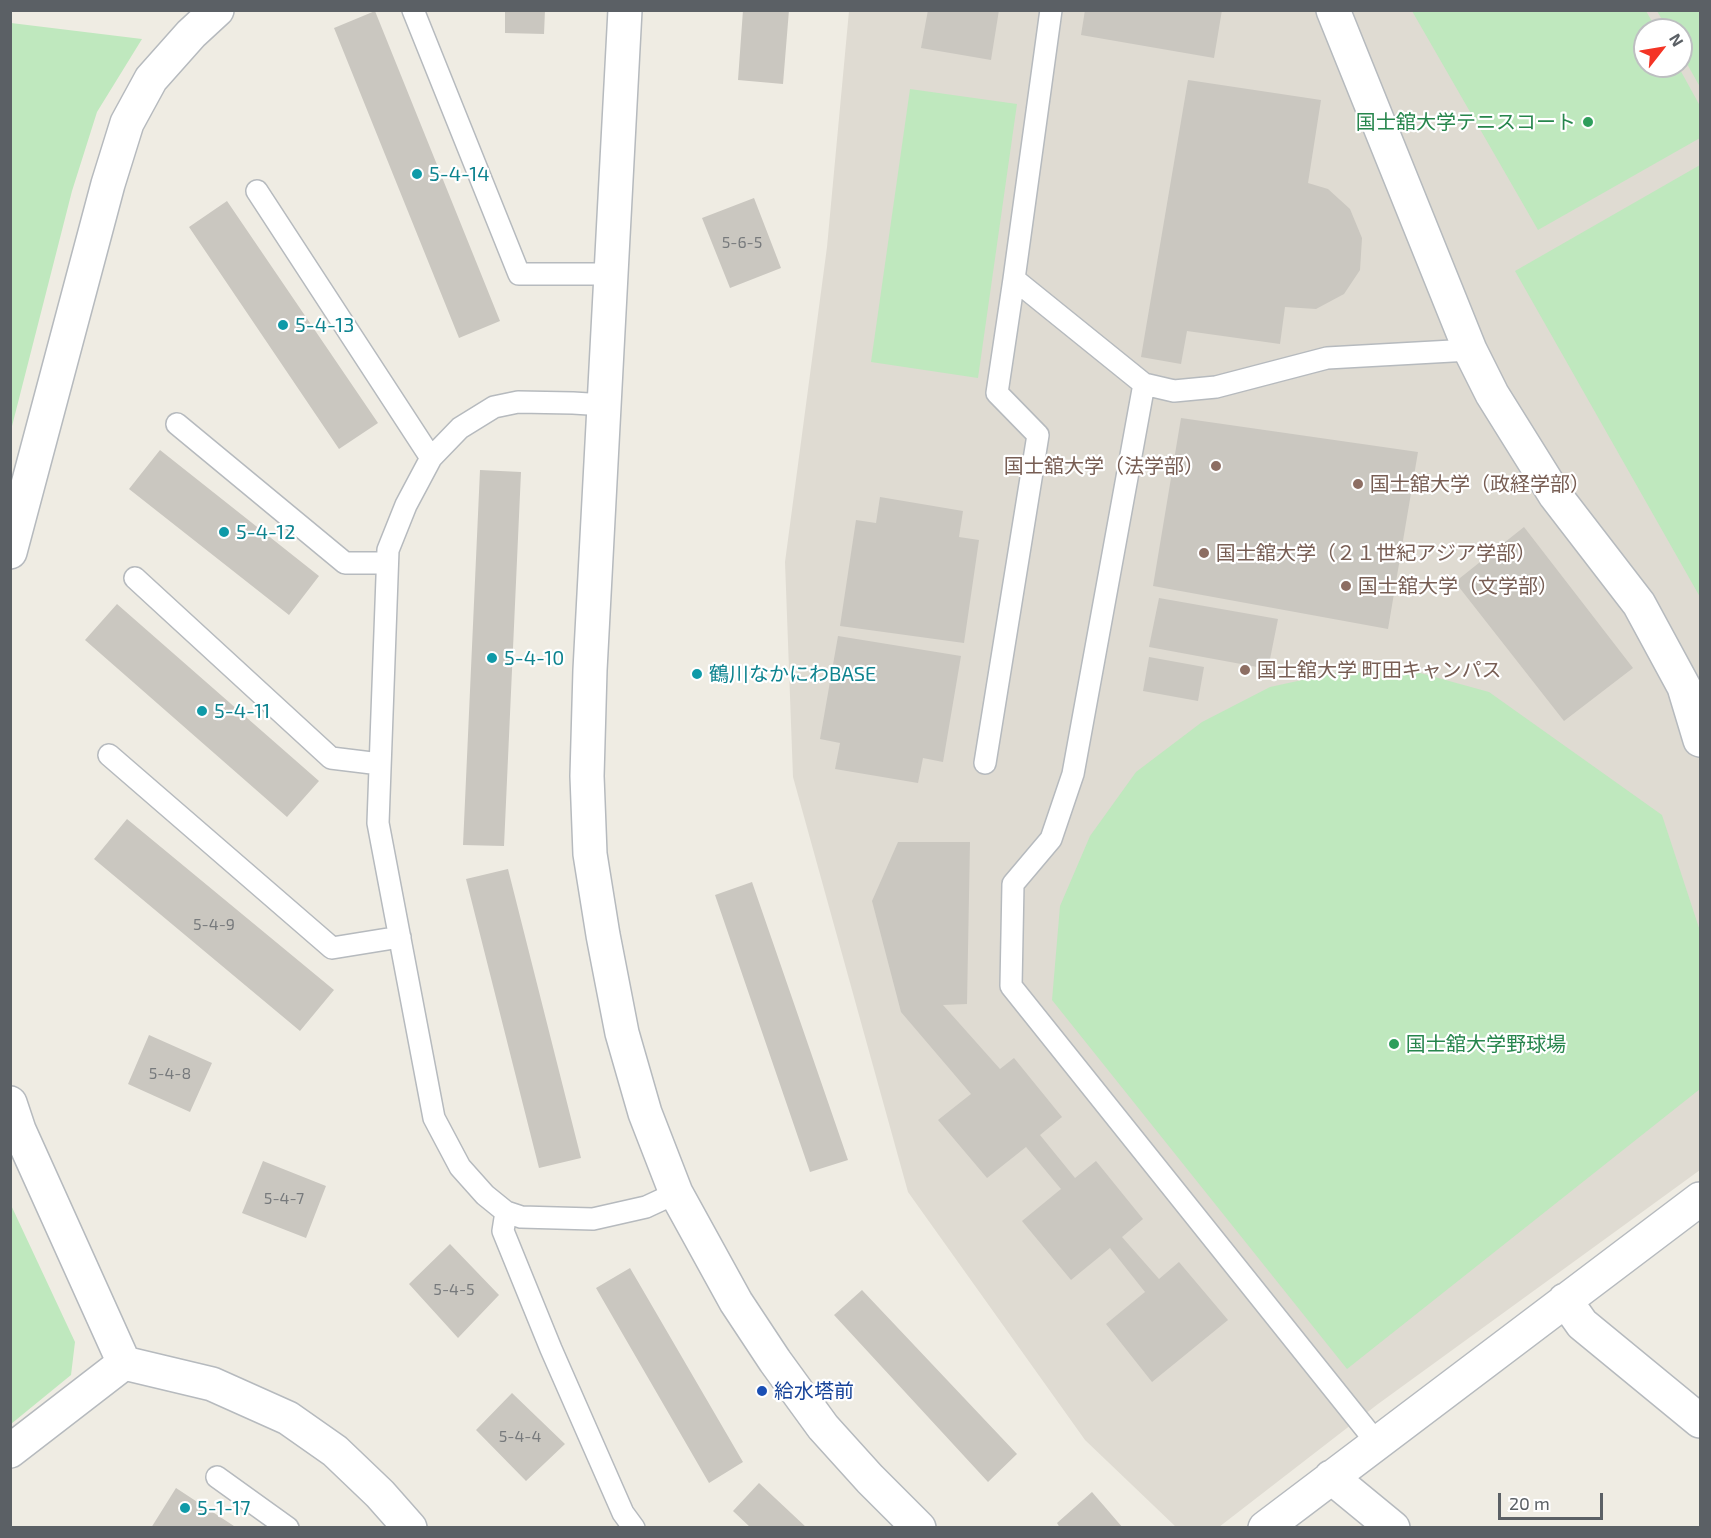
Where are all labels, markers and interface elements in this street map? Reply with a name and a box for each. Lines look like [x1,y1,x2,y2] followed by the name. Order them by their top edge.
[1633,18,1693,78] north arrow
[1666,30,1688,49] text: N
[1356,110,1576,134] place label: 国士舘大学テニスコート
[1581,115,1595,129] marker: 国士舘大学テニスコート
[429,162,490,186] place label: 5-4-14
[410,167,424,181] marker: 5-4-14
[722,233,762,253] house number: 5-6-5
[295,313,354,337] place label: 5-4-13
[276,318,290,332] marker: 5-4-13
[1004,454,1204,478] place label: 国士舘大学（法学部）
[1209,459,1223,473] marker: 国士舘大学（法学部）
[1370,472,1590,496] place label: 国士舘大学（政経学部）
[1351,477,1365,491] marker: 国士舘大学（政経学部）
[236,520,296,544] place label: 5-4-12
[217,525,231,539] marker: 5-4-12
[1216,541,1536,565] place label: 国士舘大学（２１世紀アジア学部）
[1197,546,1211,560] marker: 国士舘大学（２１世紀アジア学部）
[1358,574,1558,598] place label: 国士舘大学（文学部）
[1339,579,1353,593] marker: 国士舘大学（文学部）
[504,646,564,670] place label: 5-4-10
[485,651,499,665] marker: 5-4-10
[1257,658,1501,682] place label: 国士舘大学 町田キャンパス
[709,662,876,686] place label: 鶴川なかにわBASE
[1238,663,1252,677] marker: 国士舘大学 町田キャンパス
[690,667,704,681] marker: 鶴川なかにわBASE
[214,699,270,723] place label: 5-4-11
[195,704,209,718] marker: 5-4-11
[193,915,235,935] house number: 5-4-9
[1406,1032,1566,1056] place label: 国士舘大学野球場
[1387,1037,1401,1051] marker: 国士舘大学野球場
[149,1064,191,1084] house number: 5-4-8
[264,1189,304,1209] house number: 5-4-7
[433,1280,475,1300] house number: 5-4-5
[774,1379,854,1403] place label: 給水塔前
[755,1384,769,1398] marker: 給水塔前
[499,1427,541,1447] house number: 5-4-4
[1501,1481,1606,1519] scale bar
[1509,1492,1550,1514] text: 20 m
[197,1496,251,1520] place label: 5-1-17
[178,1501,192,1515] marker: 5-1-17

